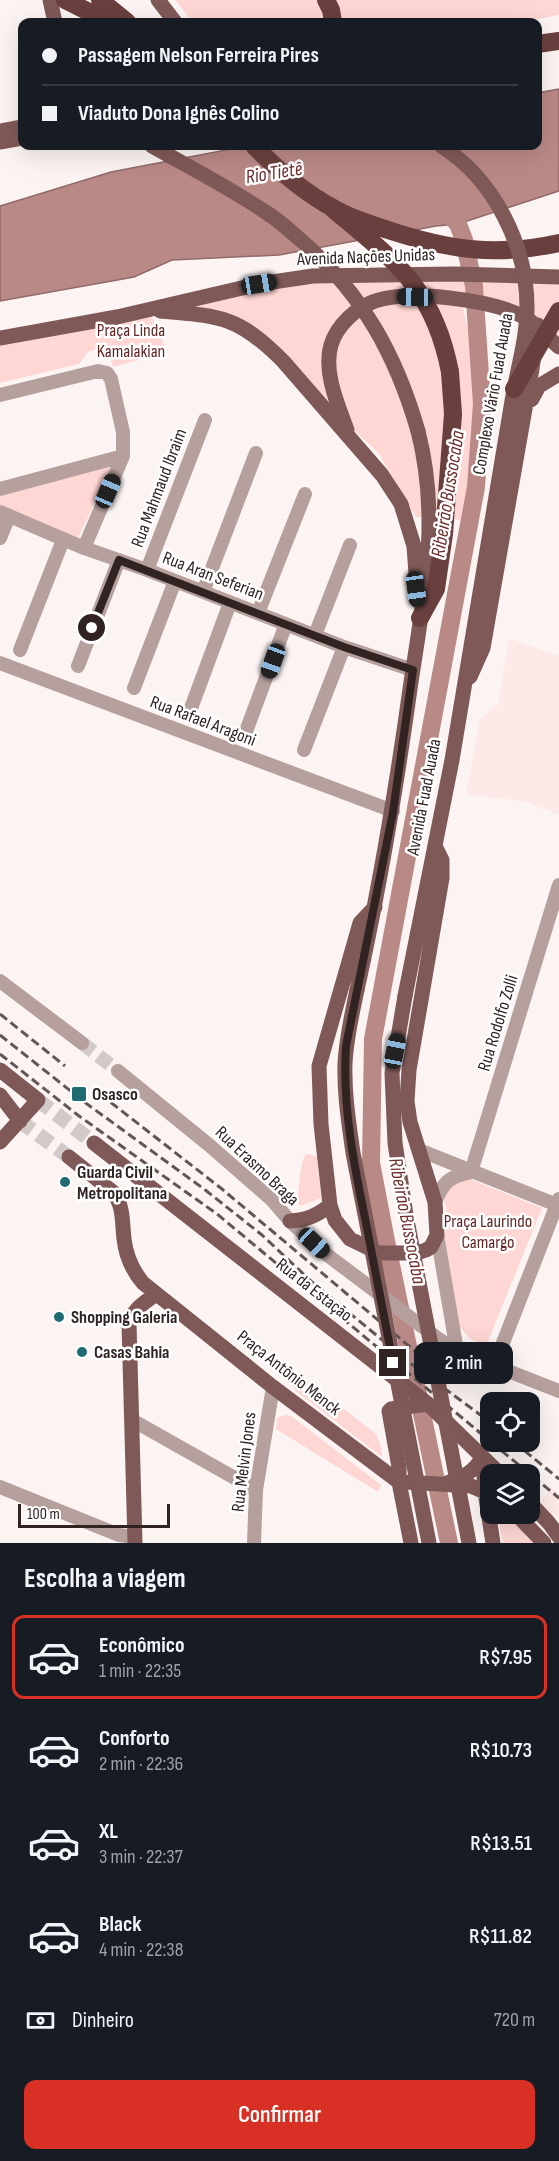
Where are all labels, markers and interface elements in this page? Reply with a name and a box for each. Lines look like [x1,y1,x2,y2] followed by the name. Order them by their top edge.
[78,42,319,69] text: Passagem Nelson Ferreira Pires
[78,100,279,127] text: Viaduto Dona Ignês Colino
[244,157,304,189] water label: Rio Tietê
[296,244,435,270] street label: Avenida Nações Unidas
[240,272,278,296] car
[397,288,433,306] car
[468,311,518,476] street label: Complexo Vário Fuad Auada
[97,320,165,362] park label: Praça Linda Kamalakian
[127,426,191,550] street label: Rua Mahmaud Ibraim
[426,429,470,559] water label: Ribeirão Bussocaba
[93,471,123,511] car
[160,547,266,605] street label: Rua Aran Seferian
[405,570,427,608] car
[78,614,105,641] route start
[258,641,288,681] car
[147,691,259,751] street label: Rua Rafael Aragoni
[402,737,446,858] street label: Avenida Fuad Auada
[473,972,523,1074] street label: Rua Rodolfo Zolli
[383,1032,407,1070] car
[92,1084,138,1105] place label: Osasco
[70,1085,88,1103] marker: Osasco
[211,1122,303,1210] street label: Rua Erasmo Braga
[383,1156,431,1286] water label: Ribeirão Bussocaba
[77,1162,167,1204] place label: Guarda Civil Metropolitana
[58,1175,72,1189] marker: Guarda Civil Metropolitana
[444,1211,532,1253] park label: Praça Laurindo Camargo
[295,1224,333,1262] car
[272,1254,356,1326] street label: Rua da Estação
[71,1307,177,1328] place label: Shopping Galeria
[52,1310,66,1324] marker: Shopping Galeria
[233,1326,345,1420] street label: Praça Antônio Menck
[94,1342,169,1363] place label: Casas Bahia
[414,1342,513,1384] callout: 2 min
[75,1345,89,1359] marker: Casas Bahia
[379,1349,406,1376] route end
[445,1351,482,1375] text: 2 min
[480,1392,540,1524] map controls
[480,1392,540,1452] button: locate
[227,1411,261,1513] street label: Rua Melvin Jones
[480,1464,540,1524] button: layers
[18,1501,170,1528] scale bar
[27,1505,60,1524] text: 100 m
[24,1563,186,1595] text: Escolha a viagem
[27,1630,81,1684] icon: car
[99,1632,185,1659] text: Econômico
[479,1644,532,1671] text: R$7.95
[99,1659,181,1683] text: 1 min · 22:35
[27,1723,81,1777] icon: car
[99,1725,170,1752] text: Conforto
[470,1737,532,1764] text: R$10.73
[99,1752,183,1776] text: 2 min · 22:36
[27,1816,81,1870] icon: car
[99,1818,118,1845] text: XL
[470,1830,532,1857] text: R$13.51
[99,1845,183,1869] text: 3 min · 22:37
[27,1909,81,1963] icon: car
[99,1911,141,1938] text: Black
[469,1923,532,1950] text: R$11.82
[99,1938,183,1962] text: 4 min · 22:38
[24,2004,57,2037] icon: cash
[72,2007,134,2034] text: Dinheiro
[494,2008,535,2032] text: 720 m
[24,2080,535,2149] button: Confirmar

